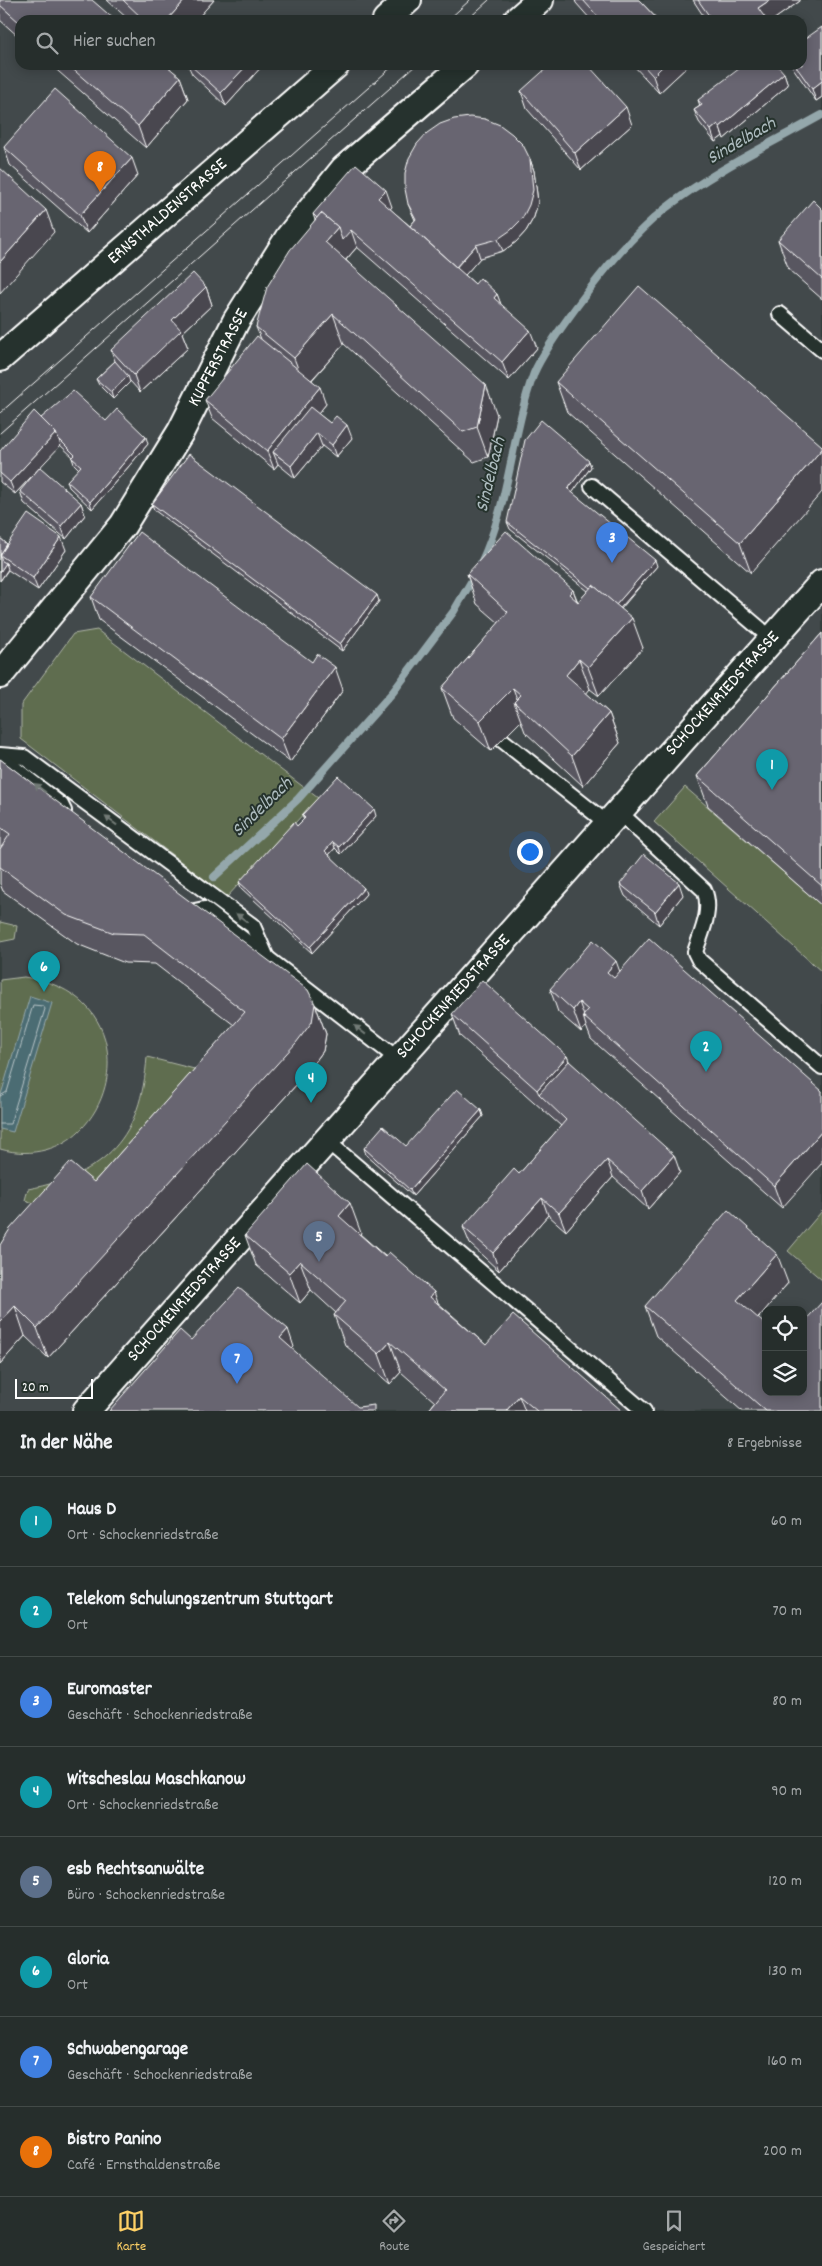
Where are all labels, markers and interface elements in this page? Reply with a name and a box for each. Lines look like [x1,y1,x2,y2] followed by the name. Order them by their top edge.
[15,15,807,70] search box
[33,29,61,57] icon: search
[73,29,156,56] text: Hier suchen
[702,111,783,173] water label: Sindelbach
[84,151,116,192] pin: 8
[103,153,233,271] street label: ERNSTHALDENSTRASSE
[183,304,255,412] street label: KUPFERSTRASSE
[470,434,515,515] water label: Sindelbach
[596,522,628,563] pin: 3
[660,626,786,762] street label: SCHOCKENRIEDSTRASSE
[756,749,788,790] pin: 1
[226,771,301,844] water label: Sindelbach
[34,783,47,794] one-way arrow
[104,816,118,826] one-way arrow
[517,839,543,865] your location
[236,912,249,923] one-way arrow
[391,929,517,1065] street label: SCHOCKENRIEDSTRASSE
[28,951,60,992] pin: 6
[354,1025,367,1036] one-way arrow
[690,1031,722,1072] pin: 2
[295,1062,327,1103] pin: 4
[303,1221,335,1262] pin: 5
[122,1232,248,1368] street label: SCHOCKENRIEDSTRASSE
[762,1306,807,1396] map controls
[762,1306,807,1351] button: locate
[221,1343,253,1384] pin: 7
[762,1351,807,1396] button: layers
[15,1376,92,1399] scale bar
[22,1378,49,1398] text: 20 m
[20,1429,112,1459] text: In der Nähe
[727,1432,802,1455] text: 8 Ergebnisse
[67,1497,116,1524] text: Haus D
[34,1510,38,1533] text: 1
[771,1510,802,1533] text: 60 m
[67,1524,219,1547] text: Ort · Schockenriedstraße
[67,1587,333,1614] text: Telekom Schulungszentrum Stuttgart
[33,1600,40,1623] text: 2
[772,1600,802,1623] text: 70 m
[67,1614,88,1637] text: Ort
[67,1677,152,1704] text: Euromaster
[32,1690,40,1713] text: 3
[772,1690,802,1713] text: 80 m
[67,1704,253,1727] text: Geschäft · Schockenriedstraße
[67,1767,246,1794] text: Witscheslau Maschkanow
[33,1780,39,1803] text: 4
[771,1780,802,1803] text: 90 m
[67,1794,219,1817] text: Ort · Schockenriedstraße
[67,1857,204,1884] text: esb Rechtsanwälte
[32,1870,40,1893] text: 5
[768,1870,802,1893] text: 120 m
[67,1884,225,1907] text: Büro · Schockenriedstraße
[67,1947,109,1974] text: Gloria
[32,1960,40,1983] text: 6
[768,1960,802,1983] text: 130 m
[67,1974,88,1997] text: Ort
[67,2037,188,2064] text: Schwabengarage
[33,2050,39,2073] text: 7
[767,2050,802,2073] text: 160 m
[67,2064,253,2087] text: Geschäft · Schockenriedstraße
[67,2127,161,2154] text: Bistro Panino
[33,2140,39,2163] text: 8
[763,2140,802,2163] text: 200 m
[67,2154,220,2177] text: Café · Ernsthaldenstraße
[117,2207,146,2257] tab: Karte
[379,2207,410,2257] tab: Route
[643,2207,705,2257] tab: Gespeichert

